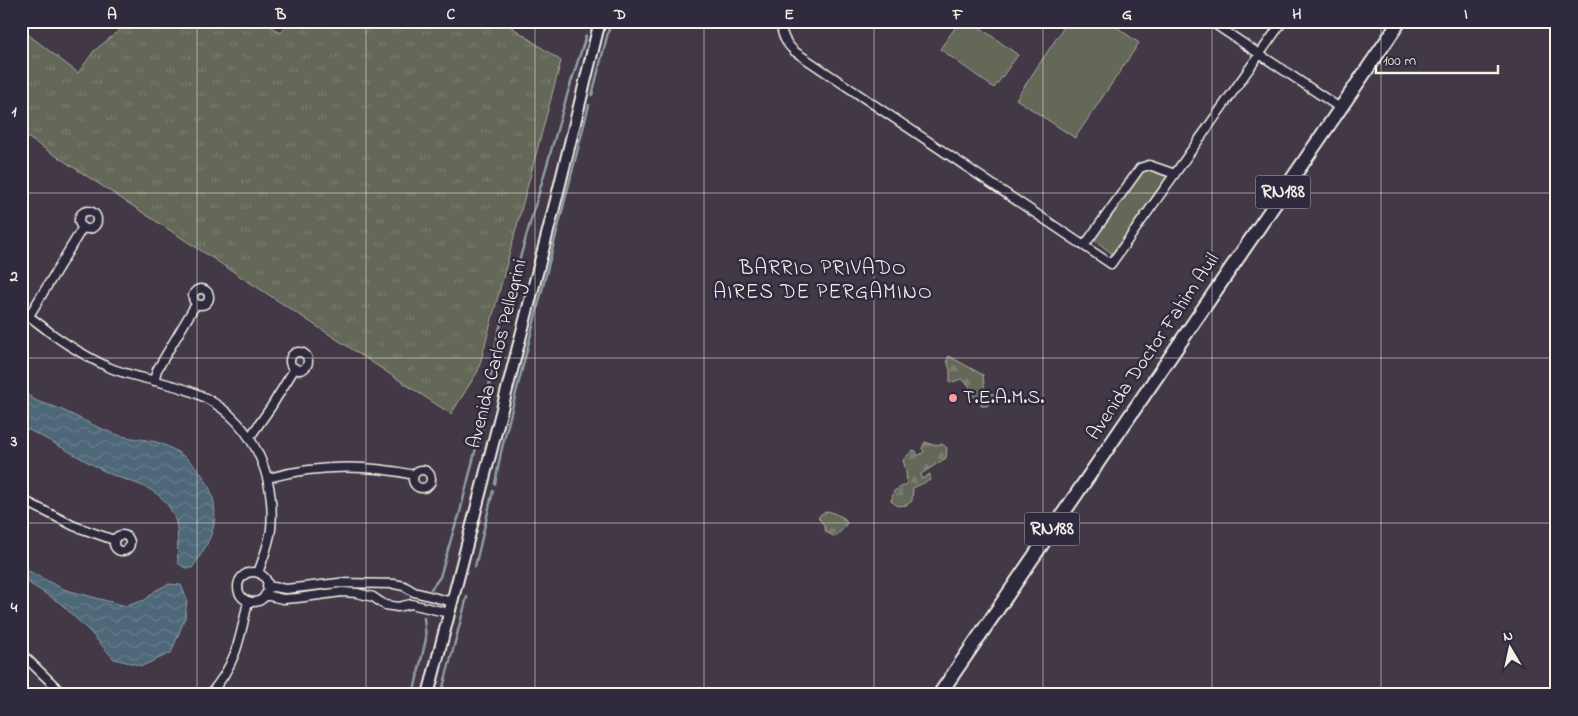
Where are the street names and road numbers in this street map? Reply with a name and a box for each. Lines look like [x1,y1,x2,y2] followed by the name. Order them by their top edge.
[1256,176,1310,208] road number: RN188
[1080,248,1228,446] street label: Avenida Doctor Fahim Auil
[460,256,537,452] street label: Avenida Carlos Pellegrini
[1024,512,1080,546] road number: RN188

